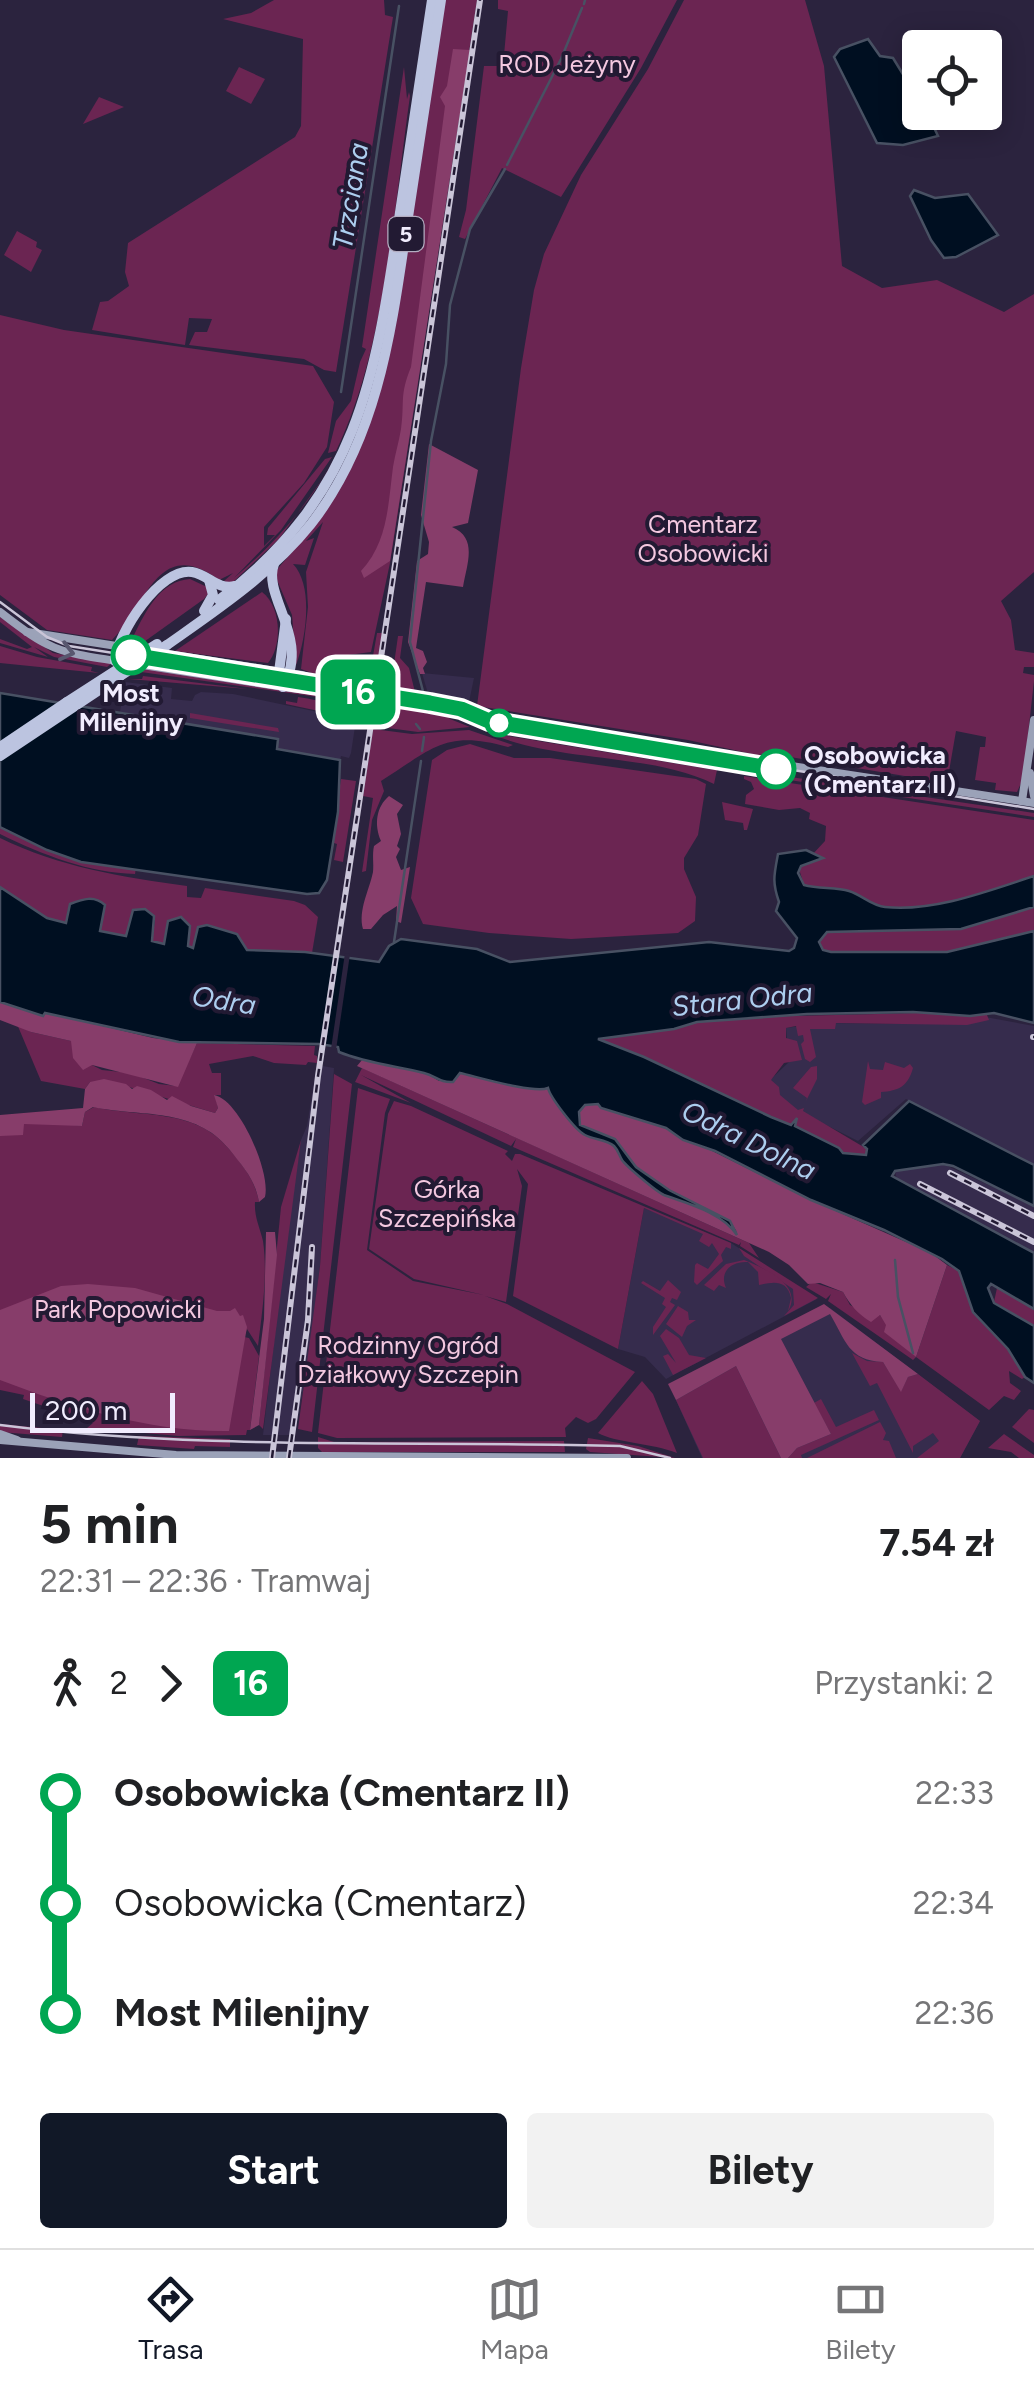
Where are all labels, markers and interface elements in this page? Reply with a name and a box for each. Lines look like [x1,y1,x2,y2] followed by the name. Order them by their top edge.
[902,30,1002,130] map controls
[902,30,1002,130] button: locate
[498,49,636,79] park label: ROD Jeżyny
[325,140,375,252] water label: Trzciana
[388,217,424,251] road number: 5
[637,509,769,568] park label: Cmentarz Osobowicki
[112,636,150,674] marker: Most Milenijny
[58,640,75,661] one-way arrow
[313,660,403,724] line badge: 16
[340,671,376,713] text: 16
[79,678,184,737] place label: Most Milenijny
[486,710,512,736] unlabelled marker
[804,740,956,799] place label: Osobowicka (Cmentarz II)
[757,750,795,788] marker: Osobowicka (Cmentarz II)
[670,975,814,1023] water label: Stara Odra
[190,978,258,1022] water label: Odra
[676,1093,822,1187] water label: Odra Dolna
[378,1174,516,1233] park label: Górka Szczepińska
[34,1294,202,1324] park label: Park Popowicki
[297,1330,519,1389] park label: Rodzinny Ogród Działkowy Szczepin
[30,1388,175,1432] scale bar
[45,1393,127,1427] text: 200 m
[40,1491,179,1557] text: 5 min
[879,1520,994,1566] text: 7.54 zł
[40,1562,371,1600] text: 22:31 – 22:36 · Tramwaj
[40,1656,95,1711] icon: walk
[143,1656,198,1711] icon: forward
[233,1662,268,1704] text: 16
[110,1664,128,1702] text: 2
[814,1664,994,1702] text: Przystanki: 2
[114,1770,570,1816] text: Osobowicka (Cmentarz II)
[915,1774,994,1812] text: 22:33
[114,1880,527,1926] text: Osobowicka (Cmentarz)
[913,1884,994,1922] text: 22:34
[114,1990,369,2036] text: Most Milenijny
[915,1994,994,2032] text: 22:36
[40,2113,507,2228] button: Start
[527,2113,994,2228] button: Bilety
[138,2272,204,2366] tab: Trasa
[480,2272,549,2366] tab: Mapa
[825,2272,896,2366] tab: Bilety

